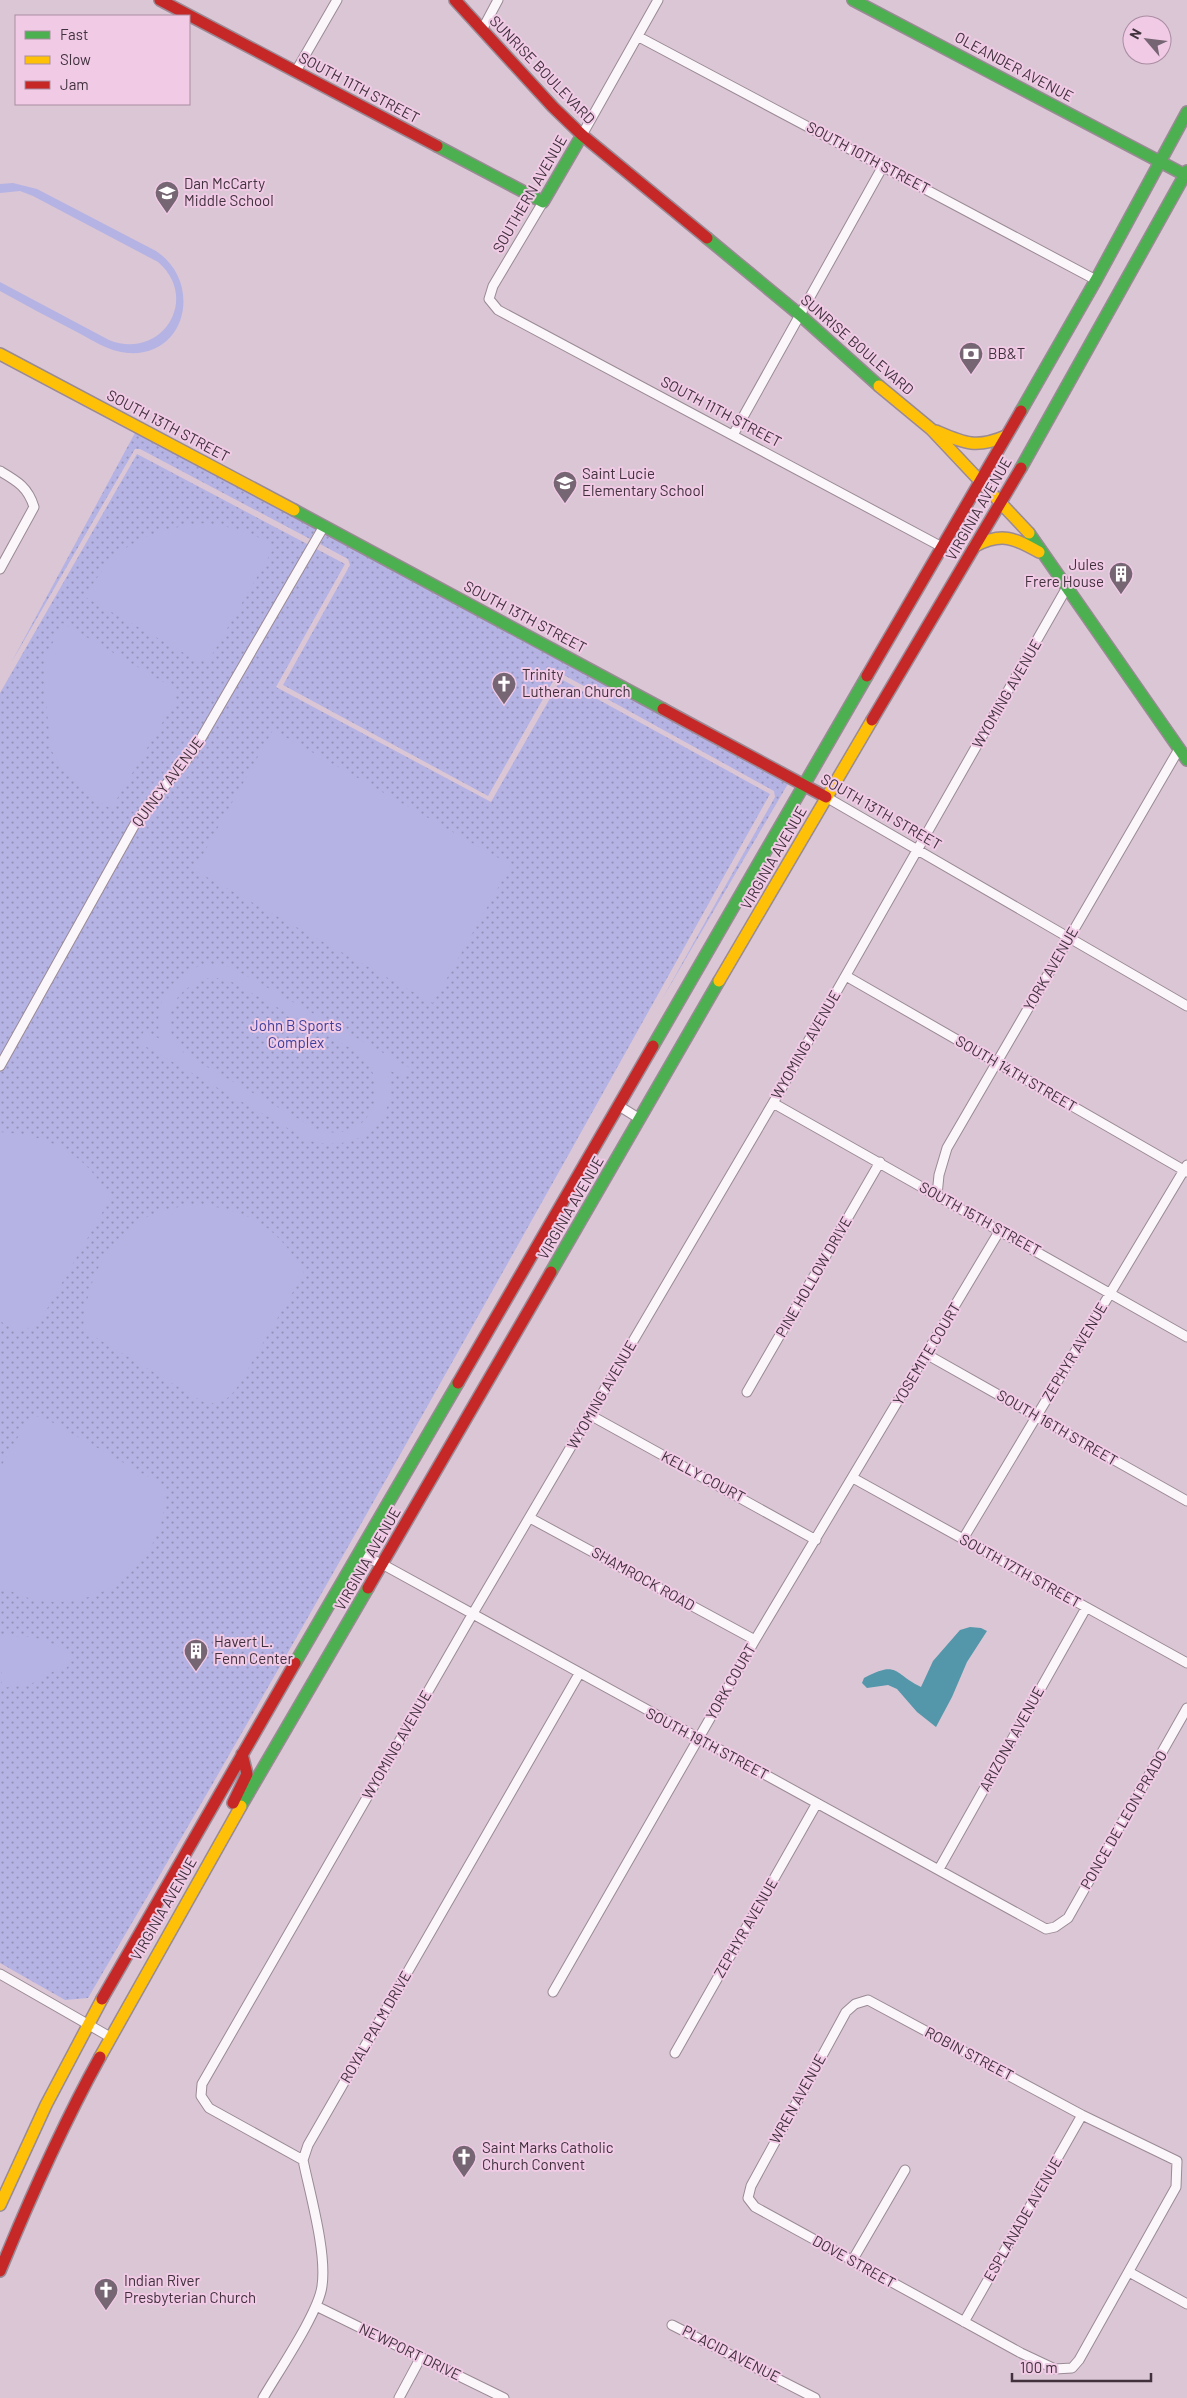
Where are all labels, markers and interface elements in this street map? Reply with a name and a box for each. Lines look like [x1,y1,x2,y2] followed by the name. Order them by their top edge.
[486,11,599,127] street label: SUNRISE BOULEVARD
[15,15,190,105] legend
[1122,15,1172,65] north arrow
[60,25,88,43] text: Fast
[1125,26,1145,42] text: N
[952,27,1077,105] street label: OLEANDER AVENUE
[296,48,423,126] street label: SOUTH 11TH STREET
[60,50,91,68] text: Slow
[60,75,89,93] text: Jam
[804,117,933,197] street label: SOUTH 10TH STREET
[488,132,570,255] street label: SOUTHERN AVENUE
[184,174,274,209] place label: Dan McCarty Middle School
[154,180,180,214] school or university icon: Dan McCarty Middle School
[798,290,918,398] street label: SUNRISE BOULEVARD
[958,341,984,375] bank icon: BB&T
[988,344,1025,362] place label: BB&T
[658,372,785,450] street label: SOUTH 11TH STREET
[104,385,233,465] street label: SOUTH 13TH STREET
[941,454,1015,563] street label: VIRGINIA AVENUE
[582,464,704,499] place label: Saint Lucie Elementary School
[552,470,578,504] school or university icon: Saint Lucie Elementary School
[1025,555,1104,590] place label: Jules Frere House
[1108,561,1134,595] building icon: Jules Frere House
[461,576,590,656] street label: SOUTH 13TH STREET
[968,636,1045,751] street label: WYOMING AVENUE
[522,665,631,700] place label: Trinity Lutheran Church
[491,671,517,705] church icon: Trinity Lutheran Church
[128,733,207,830] street label: QUINCY AVENUE
[818,769,945,853] street label: SOUTH 13TH STREET
[736,803,810,912] street label: VIRGINIA AVENUE
[1019,923,1081,1014] street label: YORK AVENUE
[767,987,844,1102] street label: WYOMING AVENUE
[250,1016,342,1051] park label: John B Sports Complex
[953,1031,1080,1115] street label: SOUTH 14TH STREET
[533,1153,607,1262] street label: VIRGINIA AVENUE
[917,1177,1044,1259] street label: SOUTH 15TH STREET
[771,1213,855,1340] street label: PINE HOLLOW DRIVE
[888,1299,964,1408] street label: YOSEMITE COURT
[1038,1299,1111,1404] street label: ZEPHYR AVENUE
[563,1337,640,1452] street label: WYOMING AVENUE
[994,1385,1121,1469] street label: SOUTH 16TH STREET
[658,1446,748,1506] street label: KELLY COURT
[330,1504,404,1613] street label: VIRGINIA AVENUE
[957,1529,1084,1611] street label: SOUTH 17TH STREET
[589,1542,698,1614] street label: SHAMROCK ROAD
[214,1632,293,1667] place label: Havert L. Fenn Center
[183,1638,209,1672] building icon: Havert L. Fenn Center
[701,1640,759,1723] street label: YORK COURT
[975,1683,1047,1794] street label: ARIZONA AVENUE
[358,1687,435,1802] street label: WYOMING AVENUE
[643,1703,772,1783] street label: SOUTH 19TH STREET
[1076,1747,1170,1892] street label: PONCE DE LEON PRADO
[126,1854,200,1963] street label: VIRGINIA AVENUE
[709,1875,781,1980] street label: ZEPHYR AVENUE
[336,1967,414,2086] street label: ROYAL PALM DRIVE
[922,2022,1017,2084] street label: ROBIN STREET
[765,2051,829,2146] street label: WREN AVENUE
[482,2138,614,2173] place label: Saint Marks Catholic Church Convent
[451,2144,477,2178] church icon: Saint Marks Catholic Church Convent
[979,2153,1065,2284] street label: ESPLANADE AVENUE
[810,2231,899,2291] street label: DOVE STREET
[124,2271,256,2306] place label: Indian River Presbyterian Church
[93,2277,119,2311] church icon: Indian River Presbyterian Church
[357,2319,464,2384] street label: NEWPORT DRIVE
[680,2321,783,2385] street label: PLACID AVENUE
[1012,2350,1151,2382] scale bar
[1020,2358,1058,2376] text: 100 m

